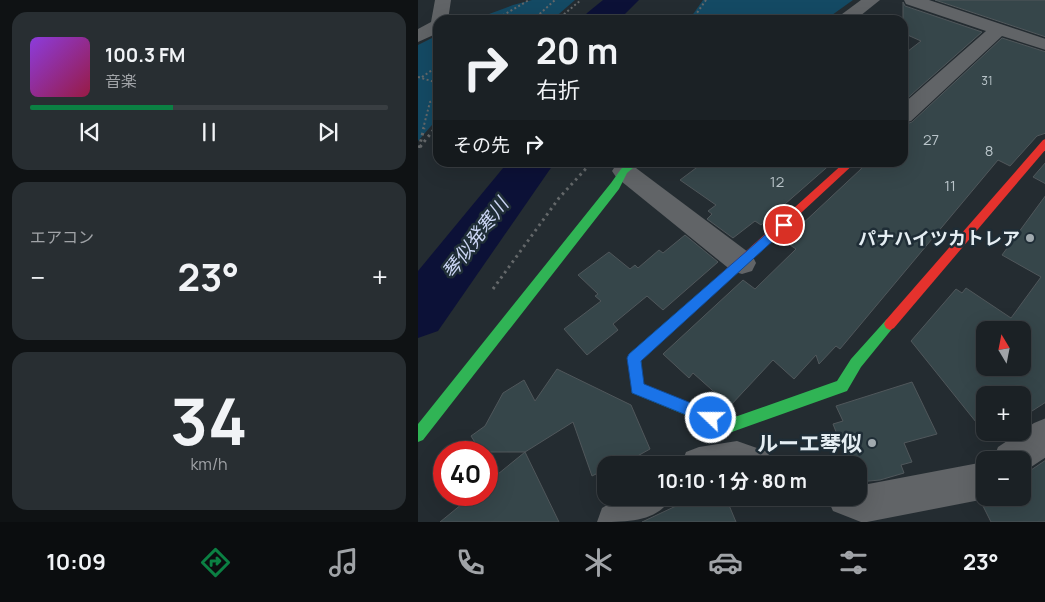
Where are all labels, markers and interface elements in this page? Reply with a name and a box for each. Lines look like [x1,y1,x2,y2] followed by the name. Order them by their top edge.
[536,27,618,75] text: 20 m
[453,35,518,100] icon: right
[105,42,185,68] text: 100.3 FM
[105,70,137,92] text: 音楽
[981,72,993,89] house number: 31
[536,75,580,105] text: 右折
[76,118,104,146] icon: previous
[195,118,223,146] icon: pause
[314,118,342,146] icon: next
[923,129,939,150] house number: 27
[520,130,548,158] icon: right
[453,132,510,158] text: その先
[985,140,993,161] house number: 8
[770,171,784,192] house number: 12
[944,175,956,196] house number: 11
[436,191,515,284] water label: 琴似発寒川
[763,204,805,246] pin
[770,211,798,239] icon: arrive
[30,226,94,248] text: エアコン
[858,226,1020,250] place label: パナハイツカトレア
[1024,232,1036,244] marker: パナハイツカトレア
[178,250,239,302] text: 23°
[30,258,45,296] text: −
[372,258,388,296] text: +
[976,321,1030,376] north arrow
[976,321,1031,506] map controls
[170,376,248,465] text: 34
[976,386,1031,441] button: +
[684,391,736,443] position arrow
[757,429,862,457] place label: ルーエ琴似
[866,437,878,449] marker: ルーエ琴似
[433,441,498,506] speed limit sign: 40
[976,451,1031,506] button: −
[190,453,228,475] text: km/h
[657,468,807,494] text: 10:10 · 1 分 · 80 m
[198,545,233,580] icon: directions
[326,545,361,580] icon: music
[453,545,488,580] icon: phone
[581,545,616,580] icon: climate
[708,545,743,580] icon: car
[836,545,871,580] icon: filters
[46,547,106,577] text: 10:09
[963,547,999,577] text: 23°

